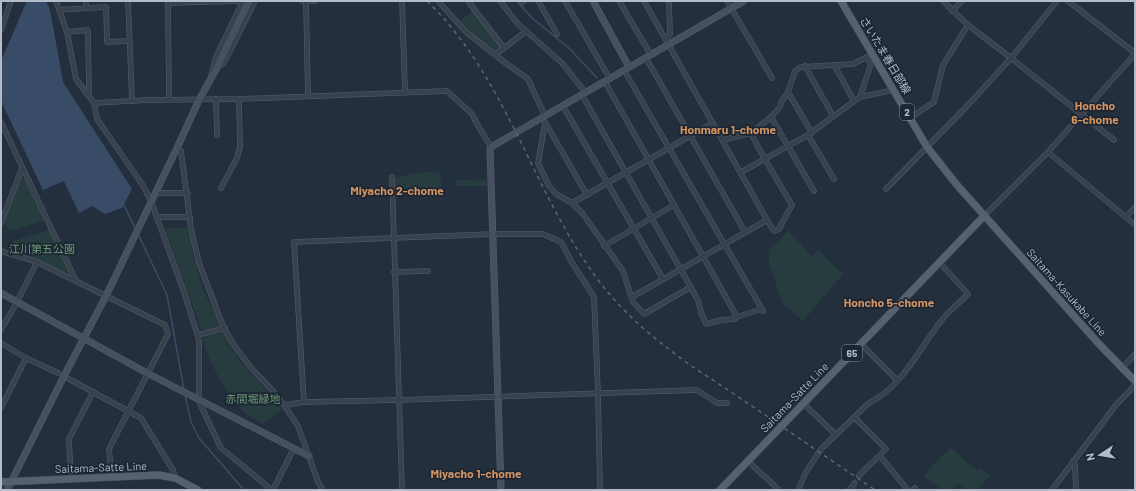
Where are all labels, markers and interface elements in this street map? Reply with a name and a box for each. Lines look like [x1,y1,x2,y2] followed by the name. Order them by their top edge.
[858,14,914,96] street label: さいたま春日部線
[1071,98,1119,126] district label: Honcho 6-chome
[900,104,914,120] road number: 2
[680,122,776,136] district label: Honmaru 1-chome
[350,183,444,197] district label: Miyacho 2-chome
[9,242,75,255] park label: 江川第五公園
[1024,246,1110,338] street label: Saitama-Kasukabe Line
[844,295,935,309] district label: Honcho 5-chome
[842,345,862,361] road number: 65
[757,359,831,435] street label: Saitama-Satte Line
[226,392,281,405] park label: 赤間堀緑地
[1080,435,1120,475] north arrow
[1083,452,1097,462] text: N
[55,459,147,475] street label: Saitama-Satte Line
[430,466,522,480] district label: Miyacho 1-chome

